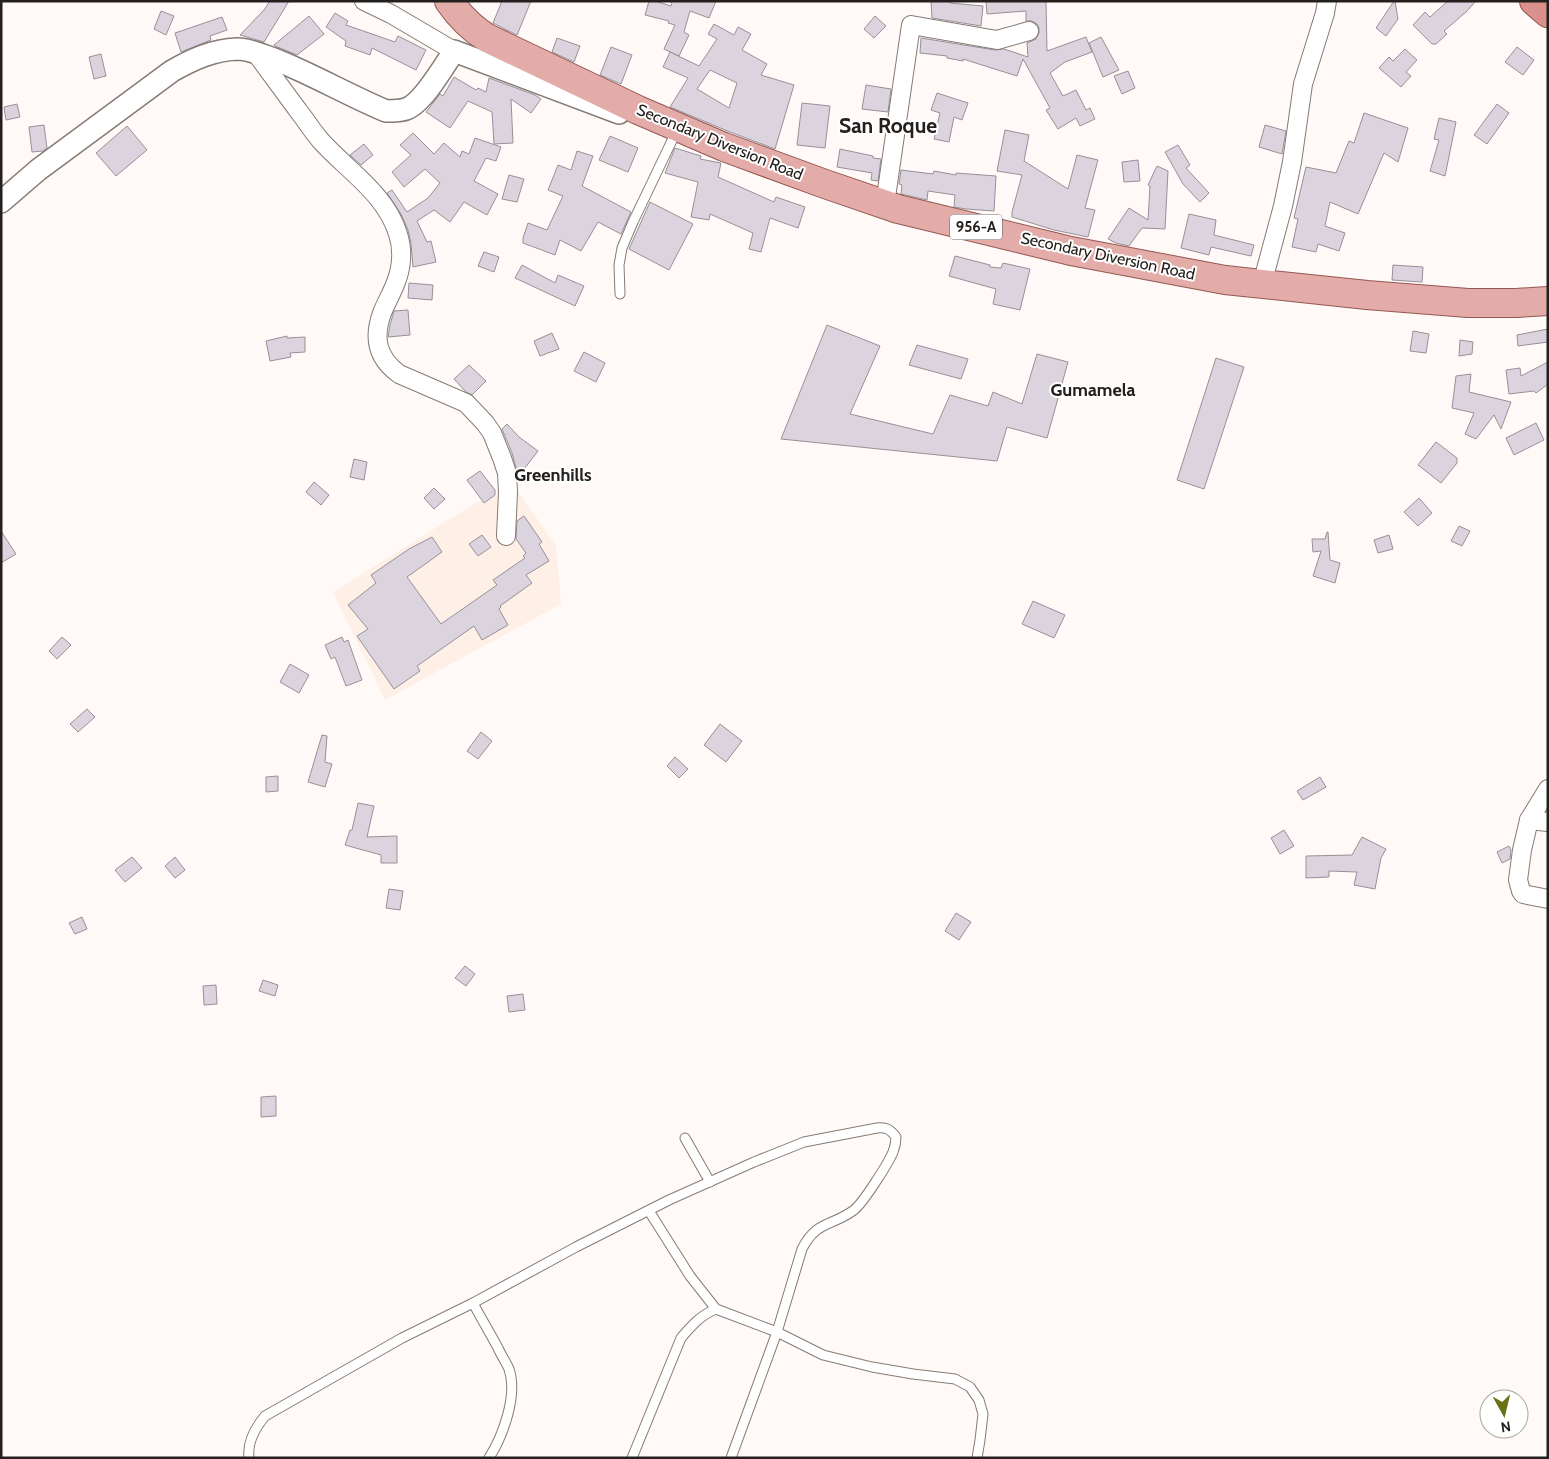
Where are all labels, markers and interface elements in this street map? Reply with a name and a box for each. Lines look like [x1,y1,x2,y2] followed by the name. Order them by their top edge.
[634,100,806,184] street label: Secondary Diversion Road
[839,113,937,138] district label: San Roque
[950,214,1002,240] road number: 956-A
[1019,228,1197,284] street label: Secondary Diversion Road
[1051,379,1136,401] district label: Gumamela
[514,464,592,486] district label: Greenhills
[1479,1389,1529,1439] north arrow
[1500,1417,1512,1436] text: N

